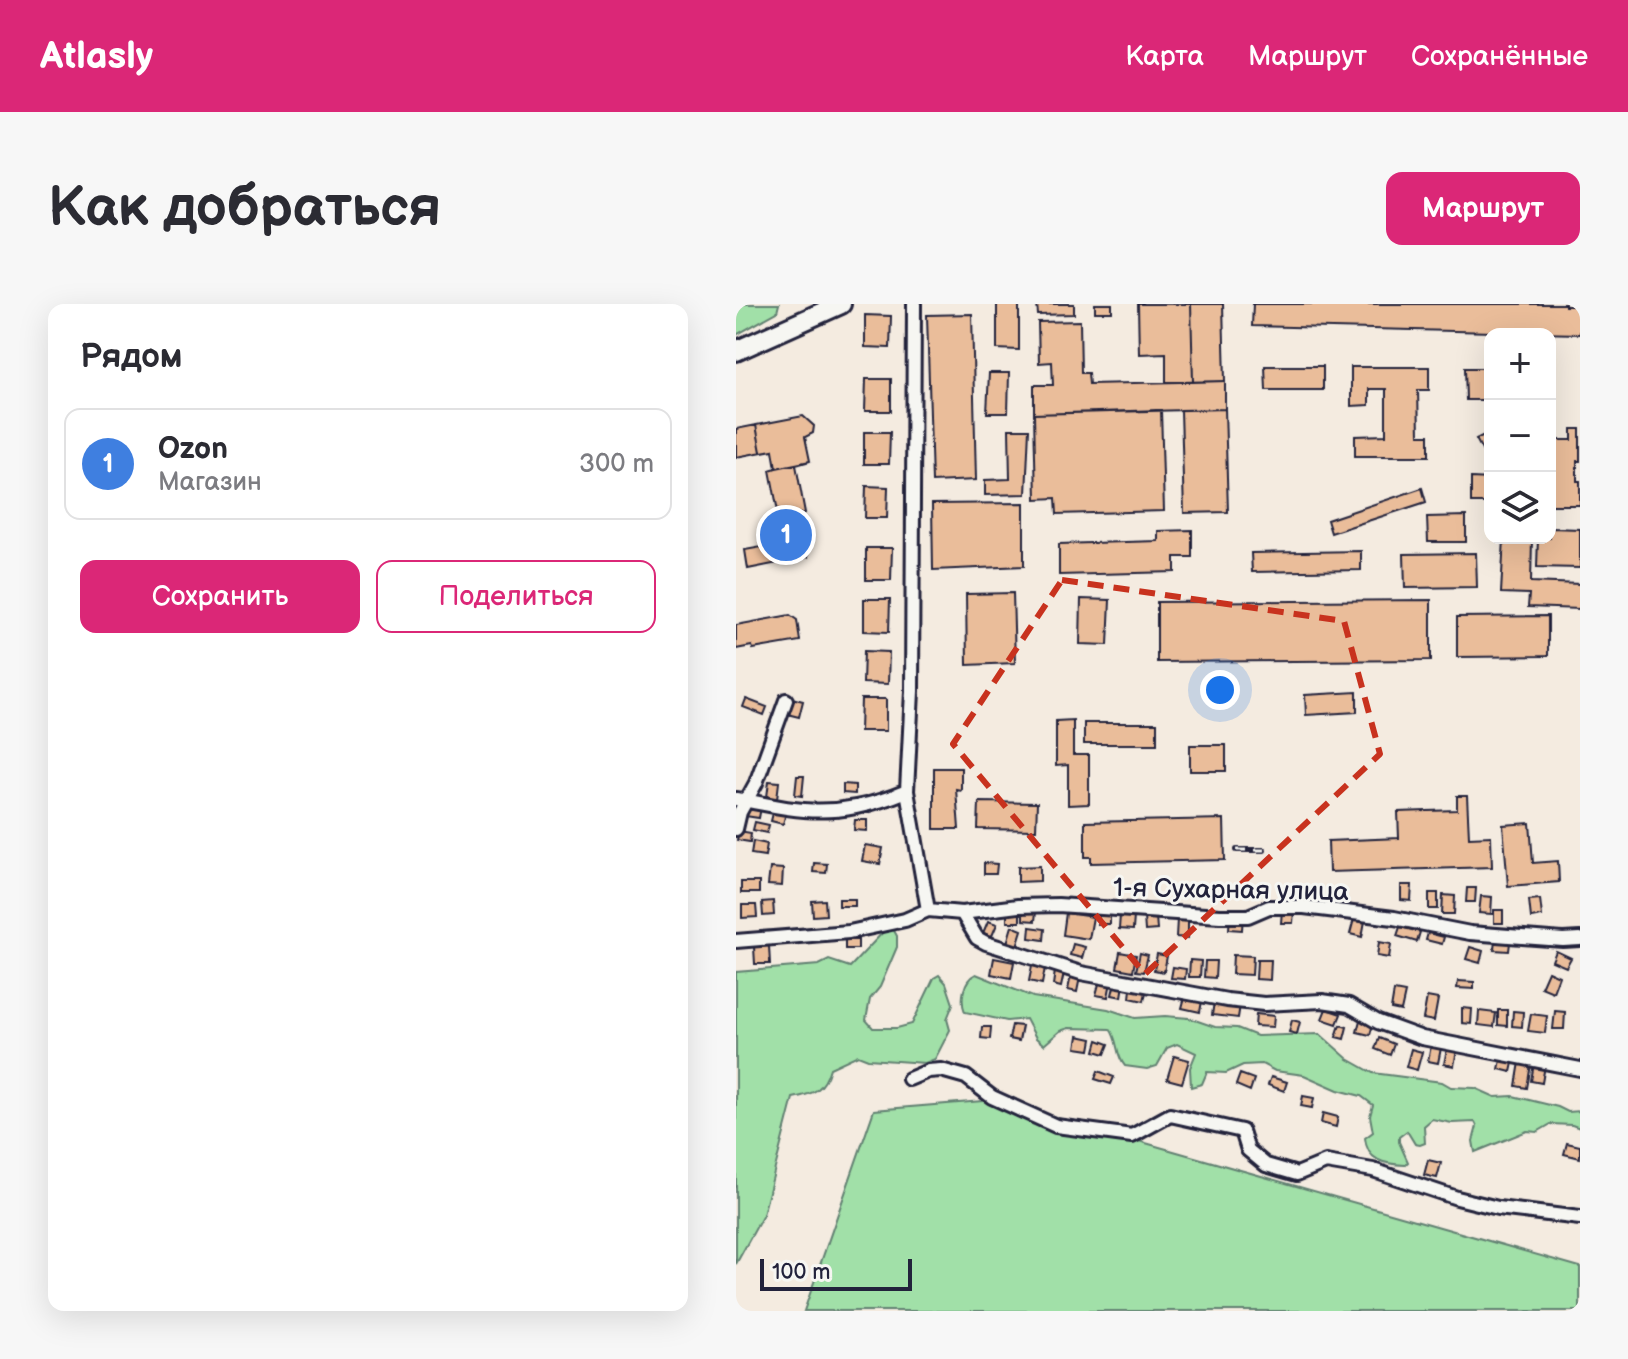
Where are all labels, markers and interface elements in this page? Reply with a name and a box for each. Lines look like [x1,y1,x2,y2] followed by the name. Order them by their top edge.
[40,34,153,79] text: Atlasly
[1125,40,1204,73] text: Карта
[1248,40,1367,73] text: Маршрут
[1411,40,1588,73] text: Сохранённые
[1386,172,1580,245] button: Маршрут
[48,175,441,242] text: Как добраться
[1484,328,1556,544] map controls
[1484,328,1556,400] button: +
[80,336,182,377] text: Рядом
[1484,400,1556,472] button: −
[158,431,228,467] text: Ozon
[103,449,113,480] text: 1
[579,449,654,480] text: 300 m
[158,467,262,498] text: Магазин
[1484,472,1556,544] button: layers
[760,505,812,565] pin: 1
[80,560,360,633] button: Сохранить
[376,560,656,633] button: Поделиться
[1200,670,1240,710] your location
[1113,873,1349,908] street label: 1-я Сухарная улица
[760,1255,912,1291] scale bar
[772,1259,831,1286] text: 100 m

